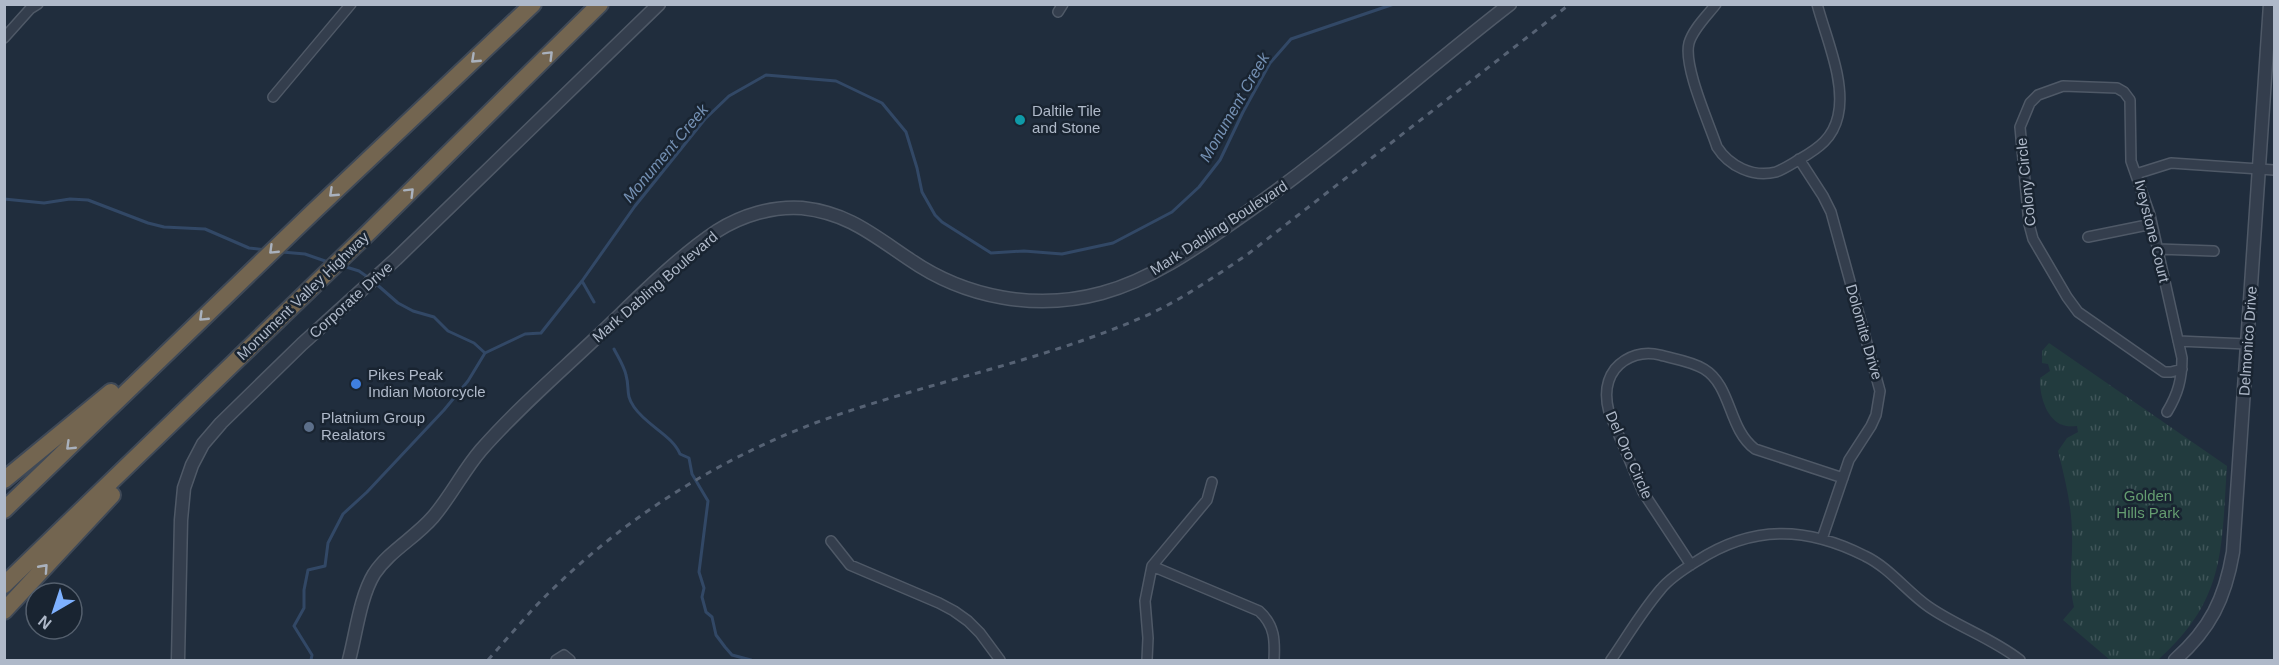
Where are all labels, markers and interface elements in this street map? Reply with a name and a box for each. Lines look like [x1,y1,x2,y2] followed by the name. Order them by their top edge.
[1196,49,1273,165] water label: Monument Creek
[541,51,552,62] one-way arrow
[472,52,482,63] one-way arrow
[619,100,712,206] water label: Monument Creek
[1032,102,1101,136] place label: Daltile Tile and Stone
[1013,113,1027,127] marker: Daltile Tile and Stone
[2012,137,2039,227] street label: Colony Circle
[1147,177,1290,278] street label: Mark Dabling Boulevard
[2132,178,2174,285] street label: Iveystone Court
[330,185,341,196] one-way arrow
[402,188,413,199] one-way arrow
[233,228,372,363] street label: Monument Valley Highway
[589,228,721,346] street label: Mark Dabling Boulevard
[269,243,280,254] one-way arrow
[306,258,396,341] street label: Corporate Drive
[1843,282,1886,381] street label: Dolomite Drive
[2235,285,2260,396] street label: Delmonico Drive
[199,310,210,321] one-way arrow
[368,366,486,400] place label: Pikes Peak Indian Motorcycle
[349,377,363,391] marker: Pikes Peak Indian Motorcycle
[1603,408,1656,501] street label: Del Oro Circle
[321,409,425,443] place label: Platnium Group Realators
[302,420,316,434] marker: Platnium Group Realators
[67,439,77,450] one-way arrow
[2116,487,2180,521] park label: Golden Hills Park
[37,564,48,574] one-way arrow
[24,581,84,641] north arrow
[35,612,55,633] text: N

